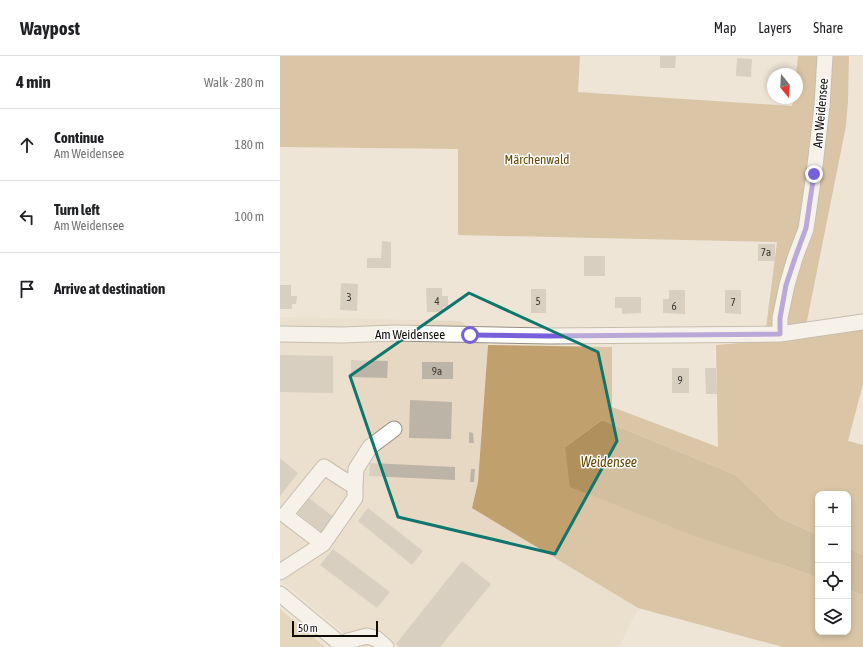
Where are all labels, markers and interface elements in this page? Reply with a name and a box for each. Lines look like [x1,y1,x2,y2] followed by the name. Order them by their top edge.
[20,17,80,39] text: Waypost
[714,20,736,36] text: Map
[758,20,791,36] text: Layers
[813,20,843,36] text: Share
[767,68,803,104] north arrow
[16,72,51,92] text: 4 min
[204,75,264,90] text: Walk · 280 m
[810,77,831,149] street label: Am Weidensee
[54,129,104,146] text: Continue
[16,134,38,156] icon: ahead
[235,137,264,152] text: 180 m
[54,146,124,161] text: Am Weidensee
[504,152,570,167] park label: Märchenwald
[805,165,823,183] route end
[54,201,100,218] text: Turn left
[16,206,38,228] icon: left
[235,209,264,224] text: 100 m
[54,218,124,233] text: Am Weidensee
[761,246,771,258] house number: 7a
[16,278,38,300] icon: arrive
[54,280,165,297] text: Arrive at destination
[346,291,352,303] house number: 3
[434,295,440,307] house number: 4
[535,295,541,307] house number: 5
[730,296,736,308] house number: 7
[671,300,677,312] house number: 6
[461,326,479,344] route start
[375,327,445,342] street label: Am Weidensee
[432,365,442,377] house number: 9a
[677,374,683,386] house number: 9
[581,454,637,470] water label: Weidensee
[815,491,851,635] map controls
[815,491,851,527] button: +
[815,527,851,563] button: −
[815,563,851,599] button: locate
[815,599,851,635] button: layers
[292,619,378,638] scale bar
[298,622,318,634] text: 50 m

